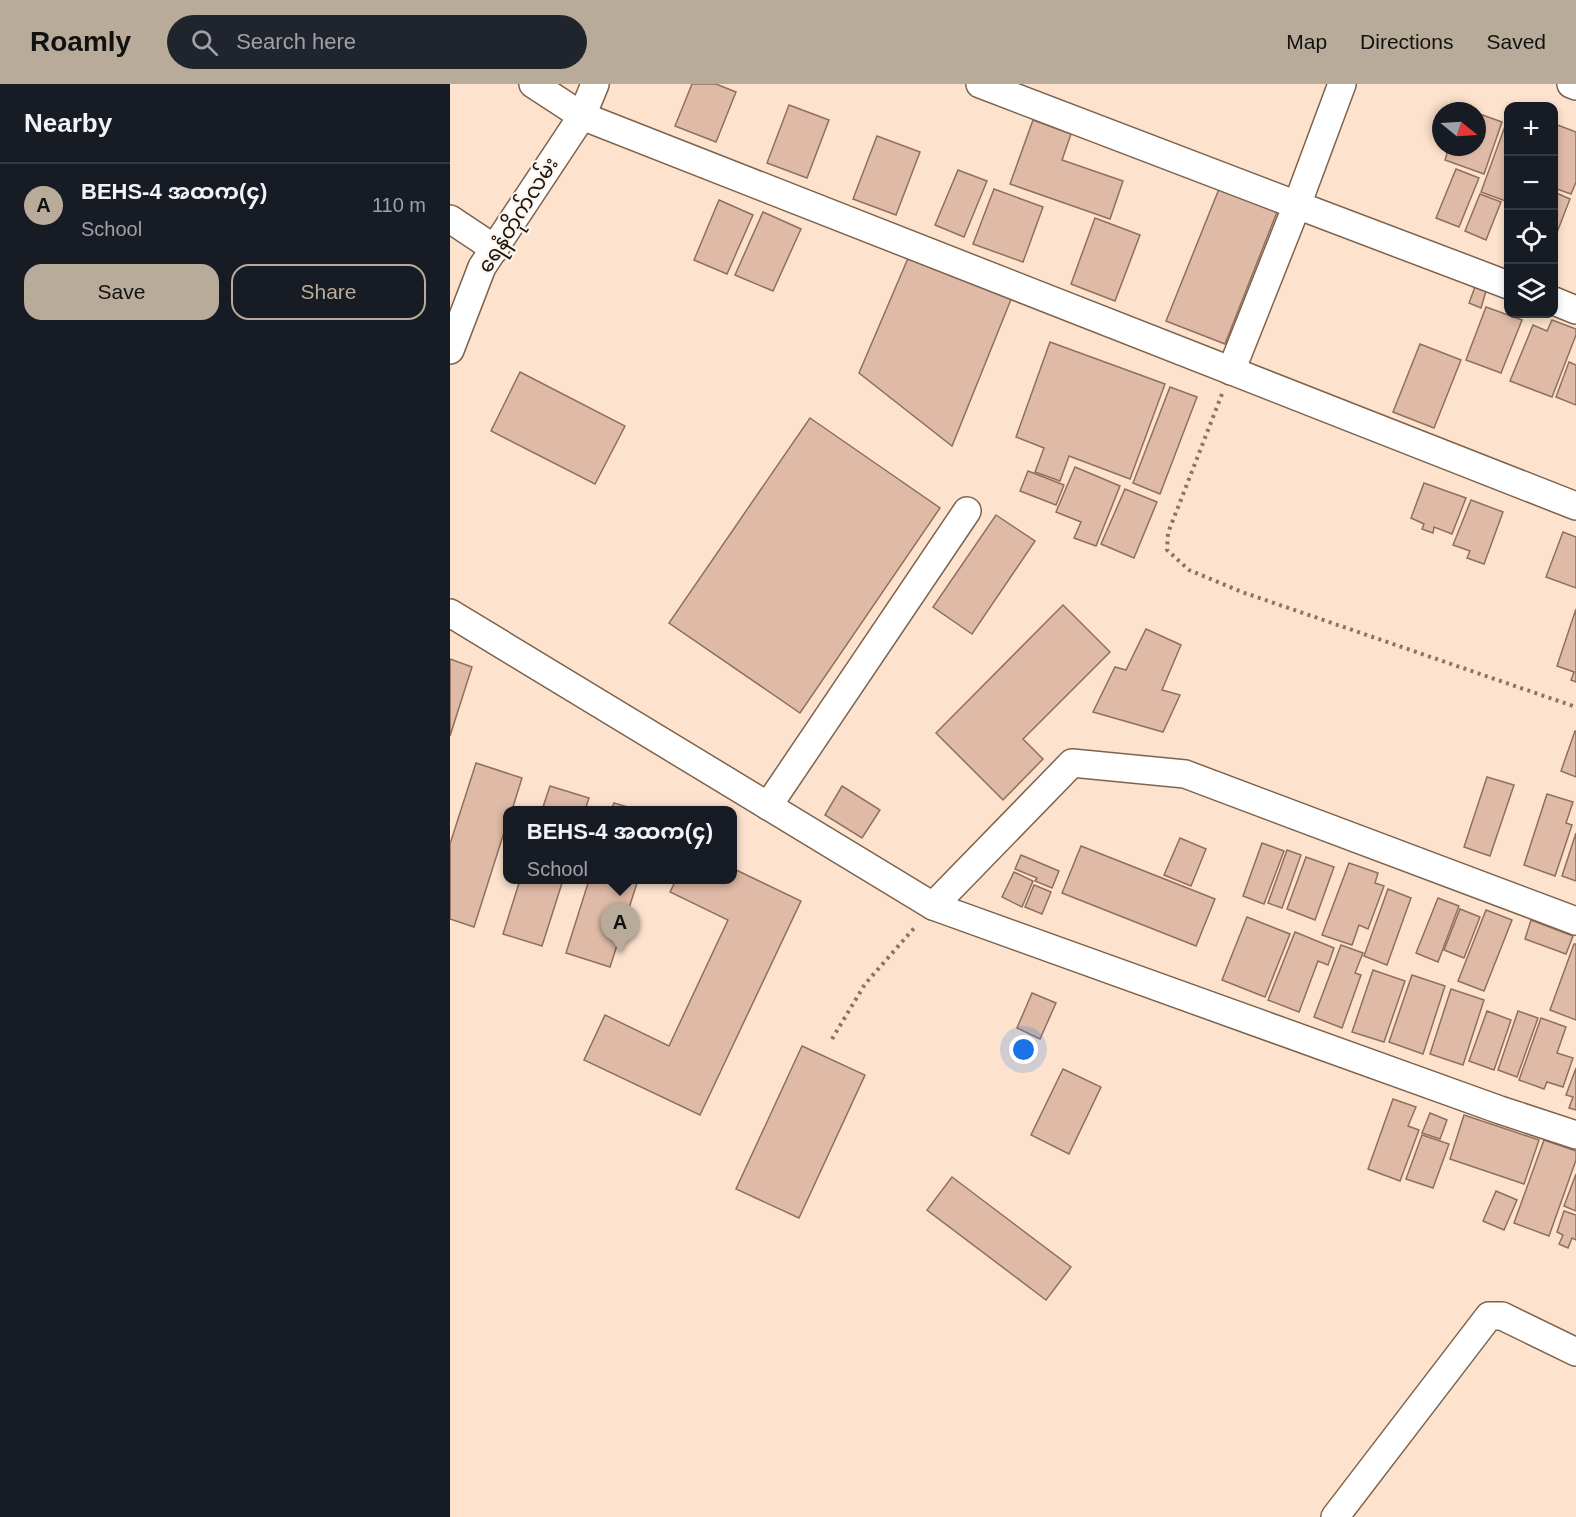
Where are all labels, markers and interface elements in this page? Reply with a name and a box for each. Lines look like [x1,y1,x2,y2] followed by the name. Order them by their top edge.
[167,15,587,69] search box
[30,26,131,57] text: Roamly
[188,26,221,59] icon: search
[236,29,356,54] text: Search here
[1286,30,1327,53] text: Map
[1360,30,1453,53] text: Directions
[1486,30,1546,53] text: Saved
[1432,102,1486,156] north arrow
[1504,102,1558,318] map controls
[1504,102,1558,156] button: +
[24,108,112,138] text: Nearby
[470,151,567,280] street label: ရေနံတိုက်လမ်း
[1504,156,1558,210] button: −
[81,179,267,204] text: BEHS-4 အထက(၄)
[36,194,51,216] text: A
[372,194,426,216] text: 110 m
[1504,210,1558,264] button: locate
[81,218,142,240] text: School
[24,264,219,320] button: Save
[231,264,426,320] button: Share
[1504,264,1558,318] button: layers
[503,806,737,884] popup
[527,819,713,844] text: BEHS-4 အထက(၄)
[527,858,588,880] text: School
[600,904,640,953] pin: A
[1009,1035,1038,1064] your location

